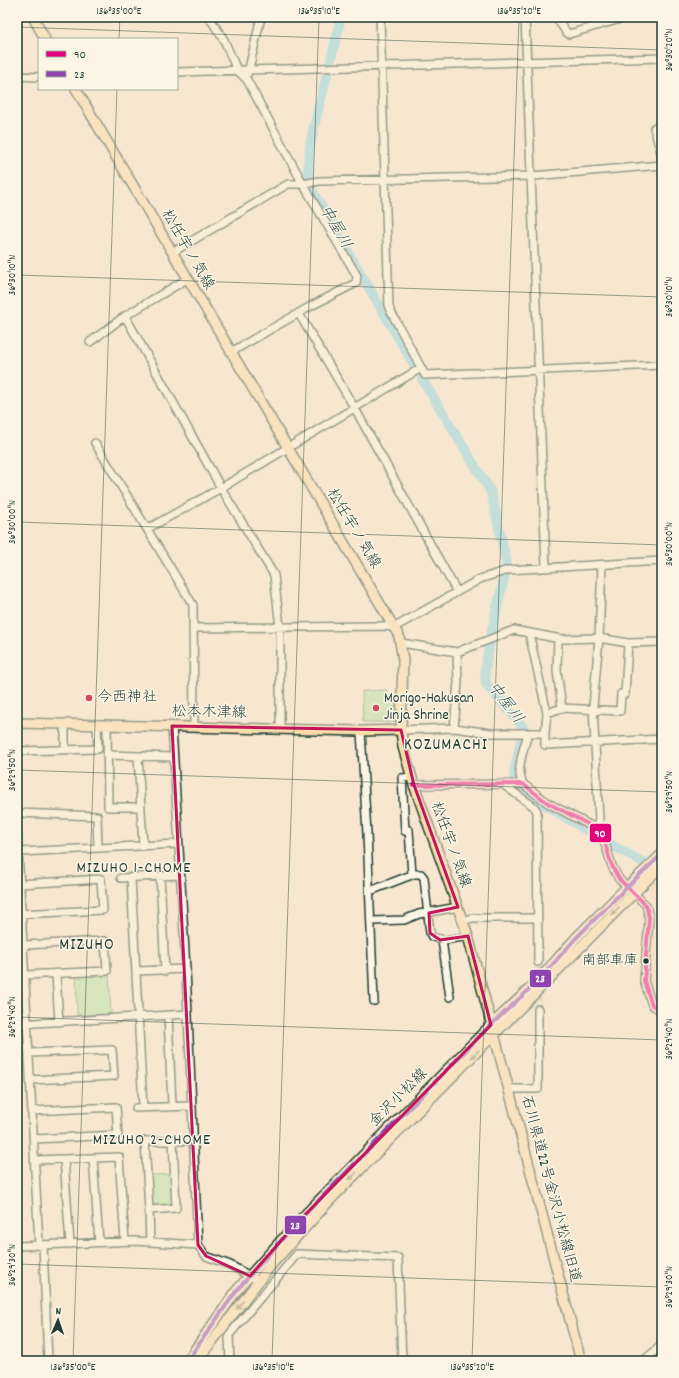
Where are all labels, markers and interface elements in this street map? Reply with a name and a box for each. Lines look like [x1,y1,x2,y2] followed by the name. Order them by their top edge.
[97,5,142,19] text: 136°35'00"E
[298,5,340,19] text: 136°35'10"E
[497,5,541,19] text: 136°35'20"E
[663,29,677,71] text: 36°30'20"N
[38,38,178,90] legend
[74,47,86,64] text: 90
[74,67,85,84] text: 23
[313,200,357,254] water label: 中屋川
[155,206,219,294] street label: 松任宇ノ気線
[6,255,20,295] text: 36°30'10"N
[663,277,677,317] text: 36°30'10"N
[320,485,386,573] street label: 松任宇ノ気線
[6,500,20,544] text: 36°30'00"N
[663,522,677,566] text: 36°30'00"N
[481,677,529,729] water label: 中屋川
[97,687,157,709] place label: 今西神社
[384,688,474,727] place label: Morigo-Hakusan Jinja Shrine
[84,693,94,703] marker: 今西神社
[171,701,247,725] street label: 松本木津線
[371,703,381,713] marker: Morigo-Hakusan Jinja Shrine
[404,734,488,758] district label: KOZUMACHI
[6,749,20,791] text: 36°29'50"N
[663,771,677,813] text: 36°29'50"N
[424,799,476,891] street label: 松任宇ノ気線
[589,823,612,843] line badge: 90
[594,827,606,843] text: 90
[76,857,192,880] district label: MIZUHO 1-CHOME
[610,906,620,916] one-way arrow
[59,934,115,958] district label: MIZUHO
[582,951,638,971] place label: 南部車庫
[641,956,651,966] marker: 南部車庫
[529,969,552,988] line badge: 23
[535,972,545,988] text: 23
[6,996,20,1038] text: 36°29'40"N
[663,1018,677,1060] text: 36°29'40"N
[470,1049,480,1059] one-way arrow
[365,1064,433,1132] street label: 金沢小松線
[514,1093,586,1285] street label: 石川県道22号金沢小松線旧道
[93,1129,211,1152] district label: MIZUHO 2-CHOME
[348,1171,358,1181] one-way arrow
[284,1215,307,1235] line badge: 23
[290,1219,300,1235] text: 23
[6,1244,20,1286] text: 36°29'30"N
[663,1266,677,1308] text: 36°29'30"N
[38,1300,78,1340] north arrow
[236,1300,244,1311] one-way arrow
[55,1304,62,1320] text: N
[51,1361,96,1375] text: 136°35'00"E
[252,1361,294,1375] text: 136°35'10"E
[450,1361,494,1375] text: 136°35'20"E

